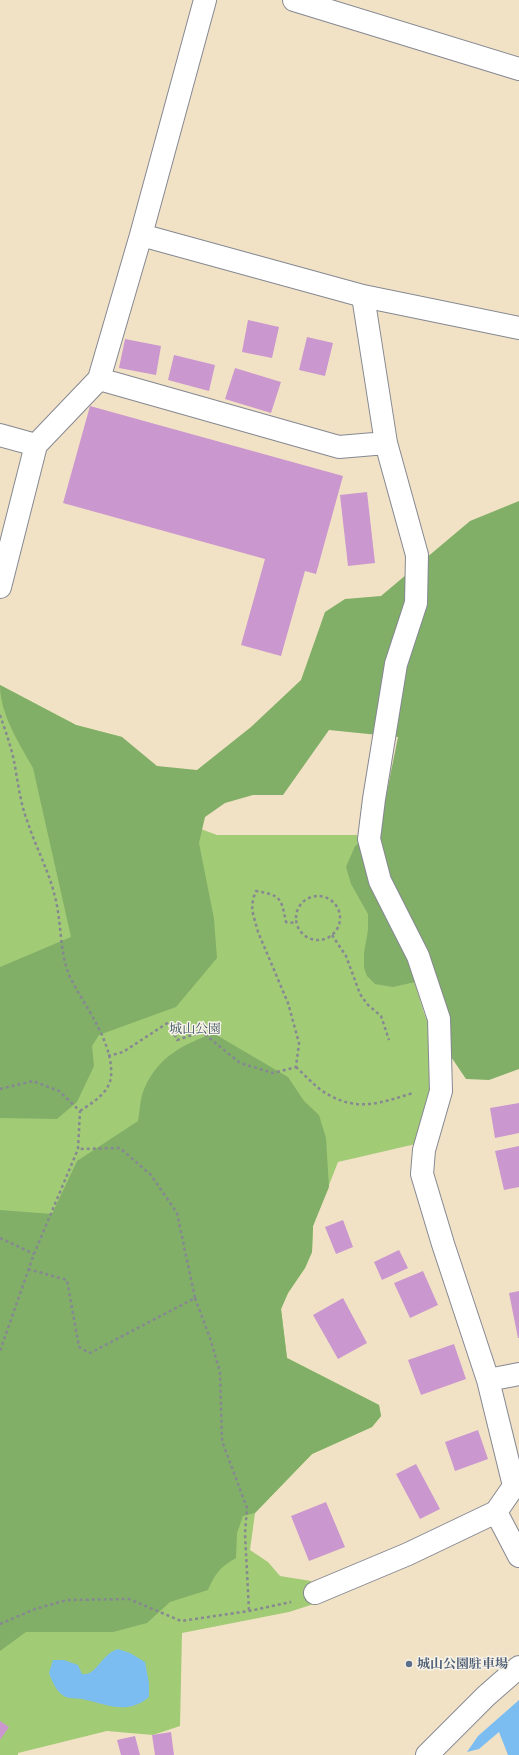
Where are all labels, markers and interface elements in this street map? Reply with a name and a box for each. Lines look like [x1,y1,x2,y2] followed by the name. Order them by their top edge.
[169,1021,221,1037] park label: 城山公園
[417,1656,508,1672] place label: 城山公園駐車場
[404,1659,414,1669] marker: 城山公園駐車場

